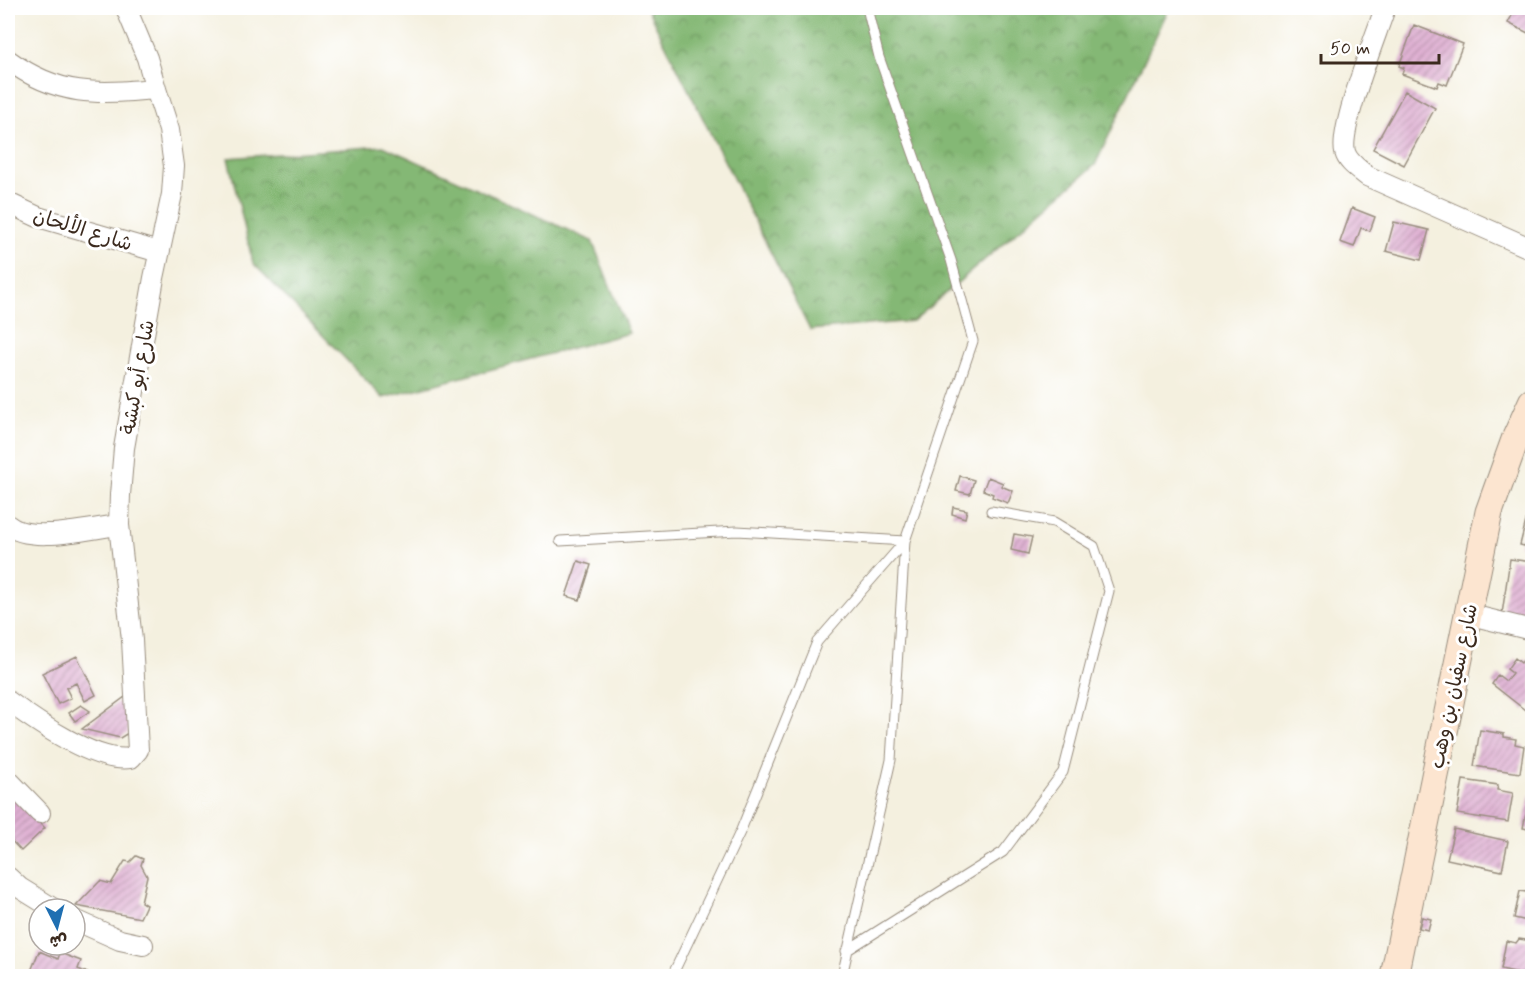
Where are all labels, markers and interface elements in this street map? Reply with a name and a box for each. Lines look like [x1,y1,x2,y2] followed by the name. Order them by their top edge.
[1321,27,1440,65] scale bar
[1330,37,1370,61] text: 50 m
[30,202,136,258] street label: شارع الألحان
[115,318,162,437] street label: شارع أبو كبشة
[1424,601,1485,771] street label: شارع سفيان بن وهب
[27,897,87,957] north arrow
[49,929,68,952] text: ش

